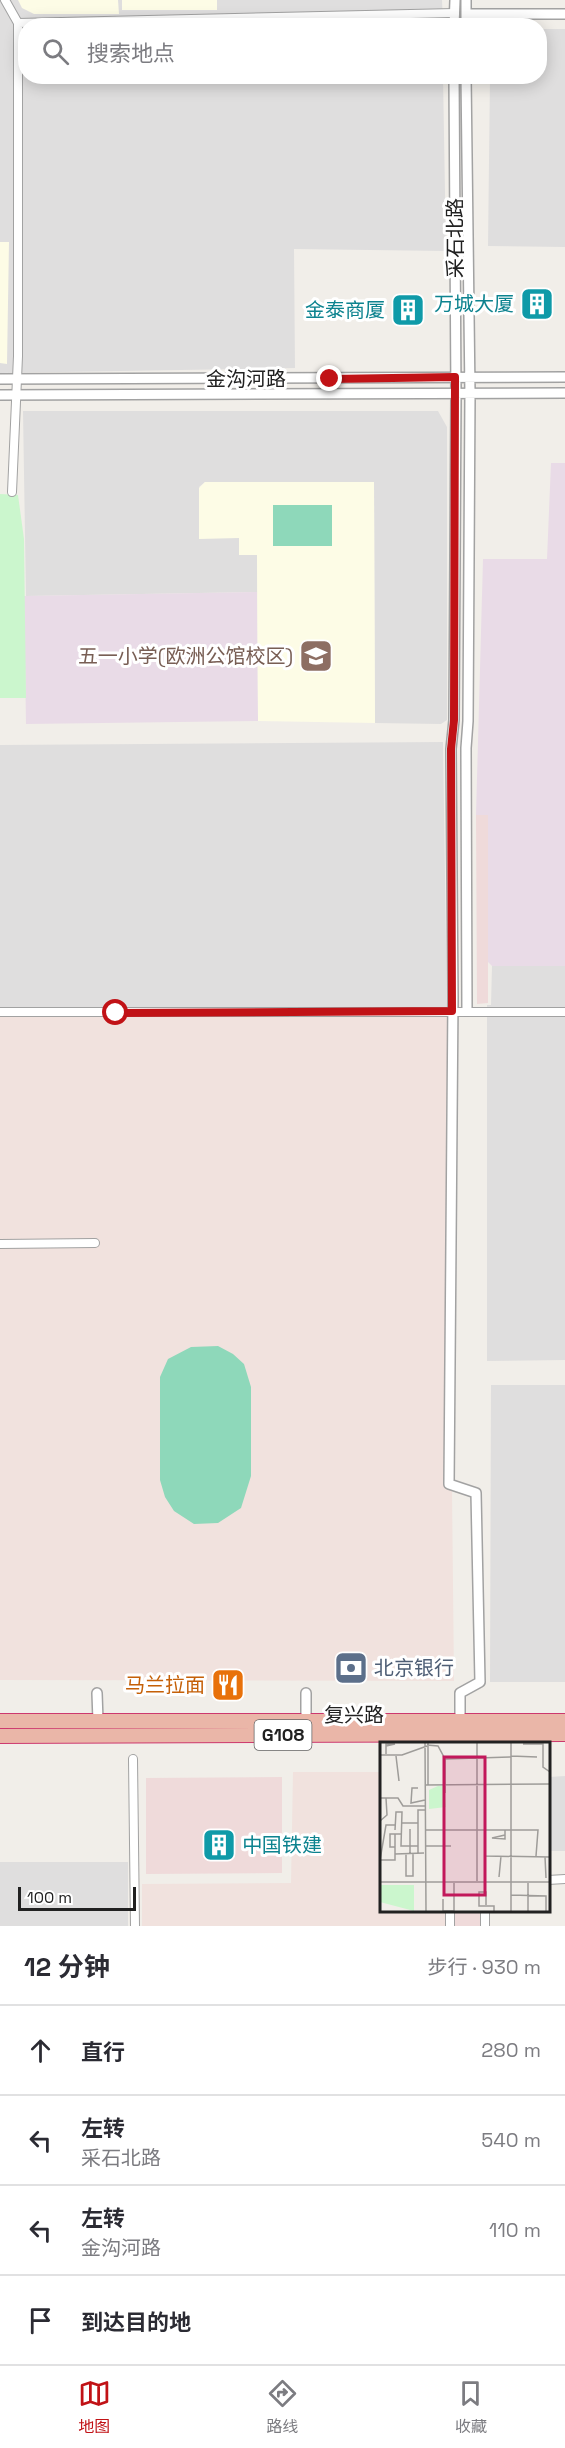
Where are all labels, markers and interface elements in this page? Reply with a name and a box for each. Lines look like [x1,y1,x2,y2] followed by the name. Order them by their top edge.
[18,18,547,84] search box
[39,35,72,68] icon: search
[87,39,175,67] text: 搜索地点
[442,198,468,278] street label: 采石北路
[519,286,555,322] building icon: 万城大厦
[434,291,514,317] place label: 万城大厦
[390,292,426,328] building icon: 金泰商厦
[305,297,385,323] place label: 金泰商厦
[316,365,342,391] route end
[206,366,286,392] street label: 金沟河路
[298,638,334,674] school or university icon: 五一小学(欧洲公馆校区)
[78,643,293,669] place label: 五一小学(欧洲公馆校区)
[102,999,128,1025] route start
[333,1650,369,1686] bank icon: 北京银行
[374,1655,454,1681] place label: 北京银行
[210,1667,246,1703] restaurant icon: 马兰拉面
[125,1672,205,1698] place label: 马兰拉面
[324,1702,384,1728] street label: 复兴路
[254,1720,312,1750] road number: G108
[380,1742,550,1911] inset map
[201,1827,237,1863] building icon: 中国铁建
[242,1832,322,1858] place label: 中国铁建
[18,1884,136,1912] scale bar
[27,1887,72,1908] text: 100 m
[24,1950,110,1984] text: 12 分钟
[428,1954,541,1980] text: 步行 · 930 m
[24,2034,57,2067] icon: ahead
[481,2037,541,2063] text: 280 m
[81,2038,125,2066] text: 直行
[81,2114,125,2142] text: 左转
[24,2124,57,2157] icon: left
[481,2127,541,2153] text: 540 m
[81,2145,161,2171] text: 采石北路
[81,2204,125,2232] text: 左转
[24,2214,57,2247] icon: left
[489,2217,541,2243] text: 110 m
[81,2235,161,2261] text: 金沟河路
[24,2304,57,2337] icon: arrive
[81,2308,191,2336] text: 到达目的地
[78,2377,111,2437] tab: 地图
[266,2377,299,2437] tab: 路线
[454,2377,487,2437] tab: 收藏

